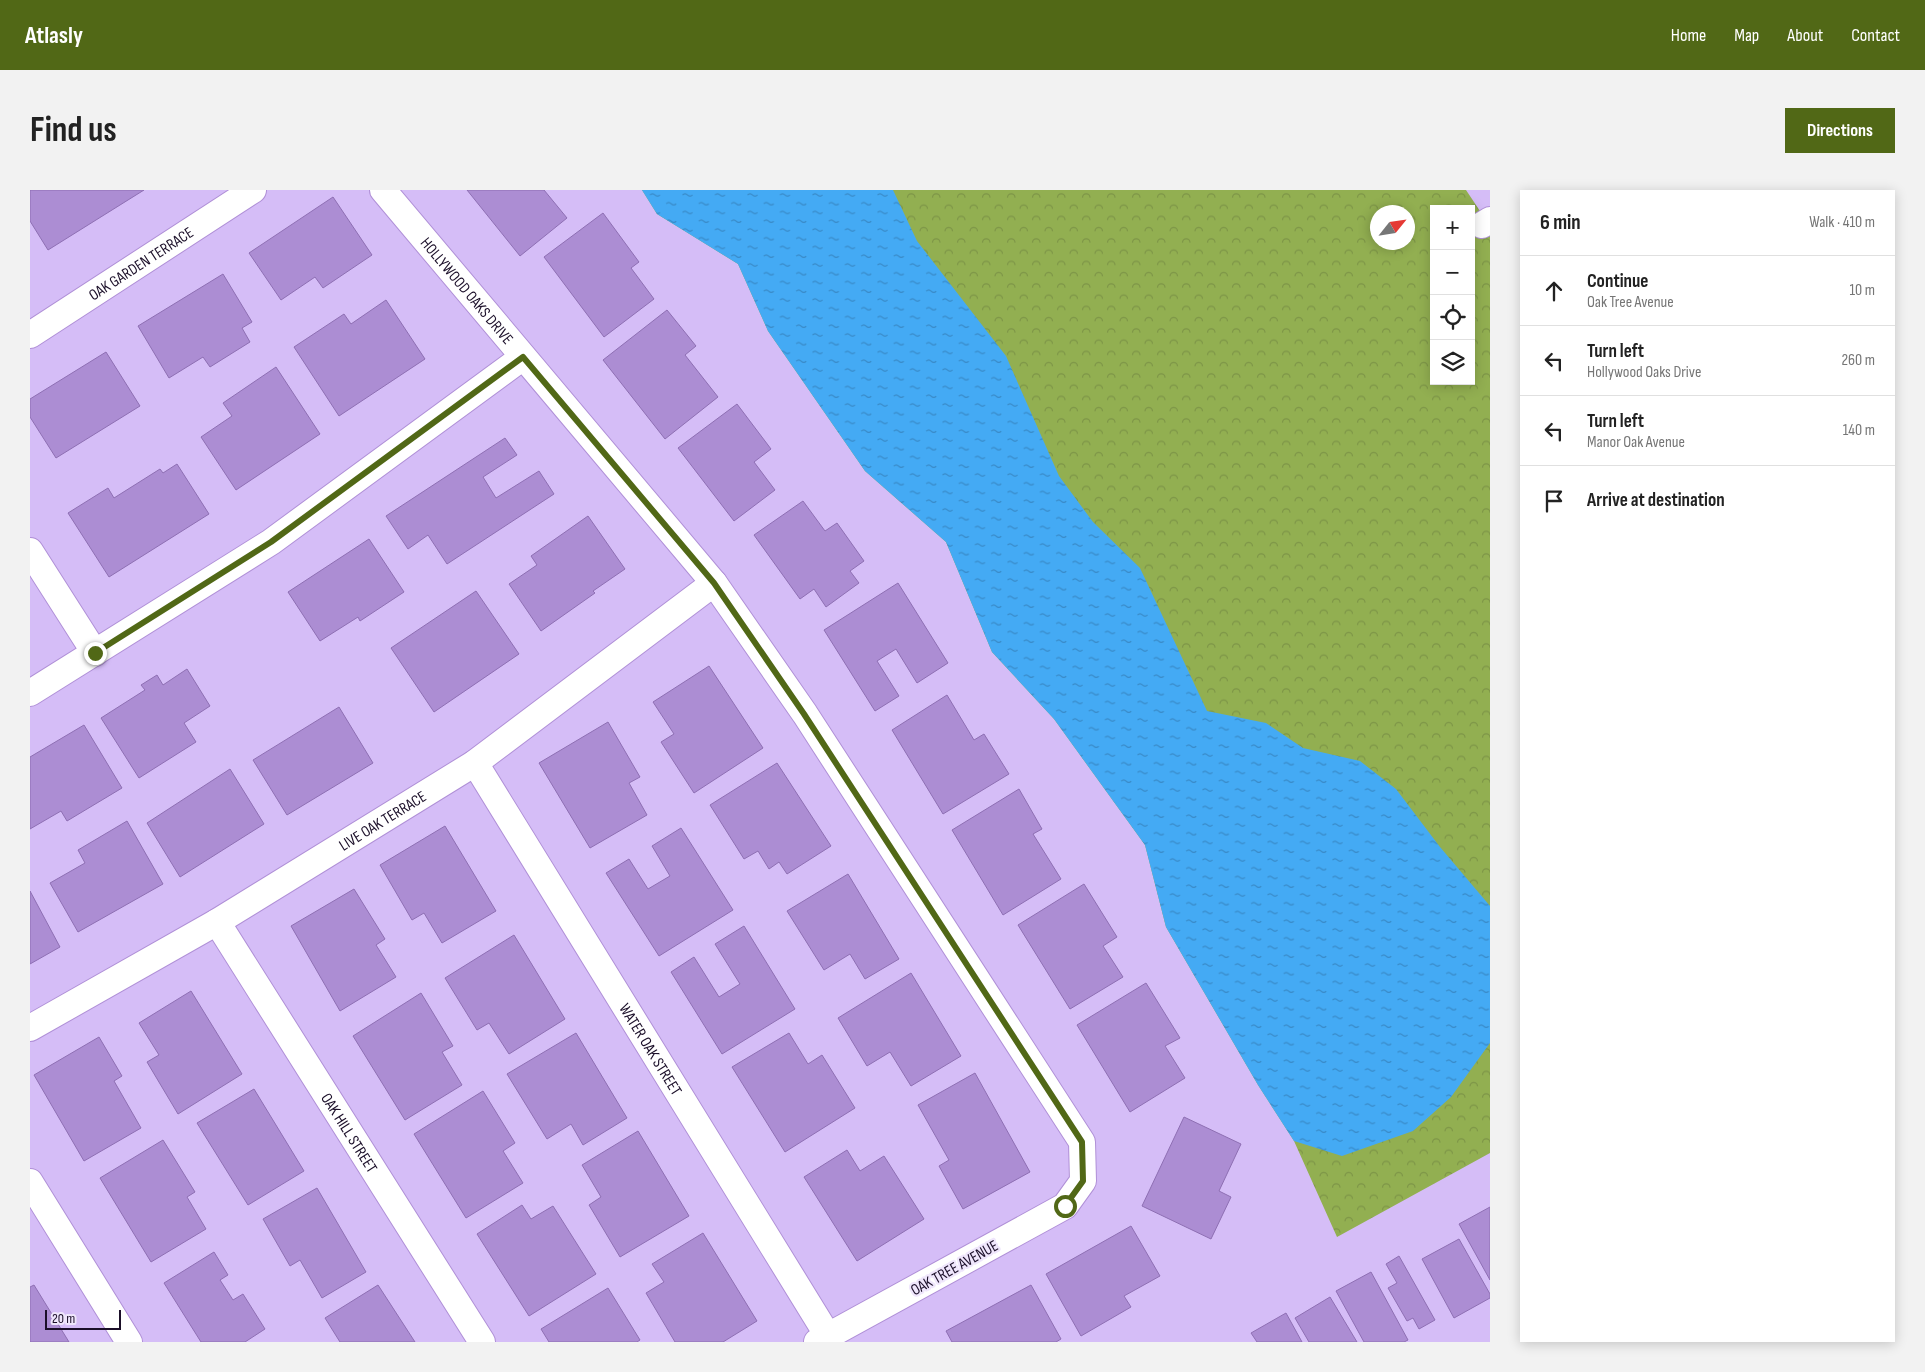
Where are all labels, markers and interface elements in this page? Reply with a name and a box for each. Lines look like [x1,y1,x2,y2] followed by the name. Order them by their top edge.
[25,21,83,50] text: Atlasly
[1671,25,1706,46] text: Home
[1734,25,1759,46] text: Map
[1787,25,1823,46] text: About
[1851,25,1900,46] text: Contact
[1785,108,1895,153] button: Directions
[30,109,117,152] text: Find us
[1370,205,1415,250] north arrow
[1430,205,1475,385] map controls
[1430,205,1475,250] button: +
[1540,210,1581,235] text: 6 min
[1809,213,1875,232] text: Walk · 410 m
[86,223,197,305] street label: OAK GARDEN TERRACE
[416,234,517,348] street label: HOLLYWOOD OAKS DRIVE
[1430,250,1475,295] button: −
[1587,270,1648,293] text: Continue
[1540,277,1568,305] icon: ahead
[1849,281,1875,300] text: 10 m
[1587,293,1674,312] text: Oak Tree Avenue
[1430,295,1475,340] button: locate
[1430,340,1475,385] button: layers
[1587,340,1644,363] text: Turn left
[1540,347,1568,375] icon: left
[1841,351,1875,370] text: 260 m
[1587,363,1701,382] text: Hollywood Oaks Drive
[1587,410,1644,433] text: Turn left
[1540,417,1568,445] icon: left
[1843,421,1875,440] text: 140 m
[1587,433,1685,452] text: Manor Oak Avenue
[1540,487,1568,515] icon: arrive
[1587,489,1725,512] text: Arrive at destination
[84,642,107,665] route end
[336,787,430,855] street label: LIVE OAK TERRACE
[615,1001,686,1100] street label: WATER OAK STREET
[316,1090,381,1177] street label: OAK HILL STREET
[1054,1195,1077,1218] route start
[908,1237,1002,1300] street label: OAK TREE AVENUE
[45,1307,121,1330] scale bar
[52,1310,75,1327] text: 20 m

